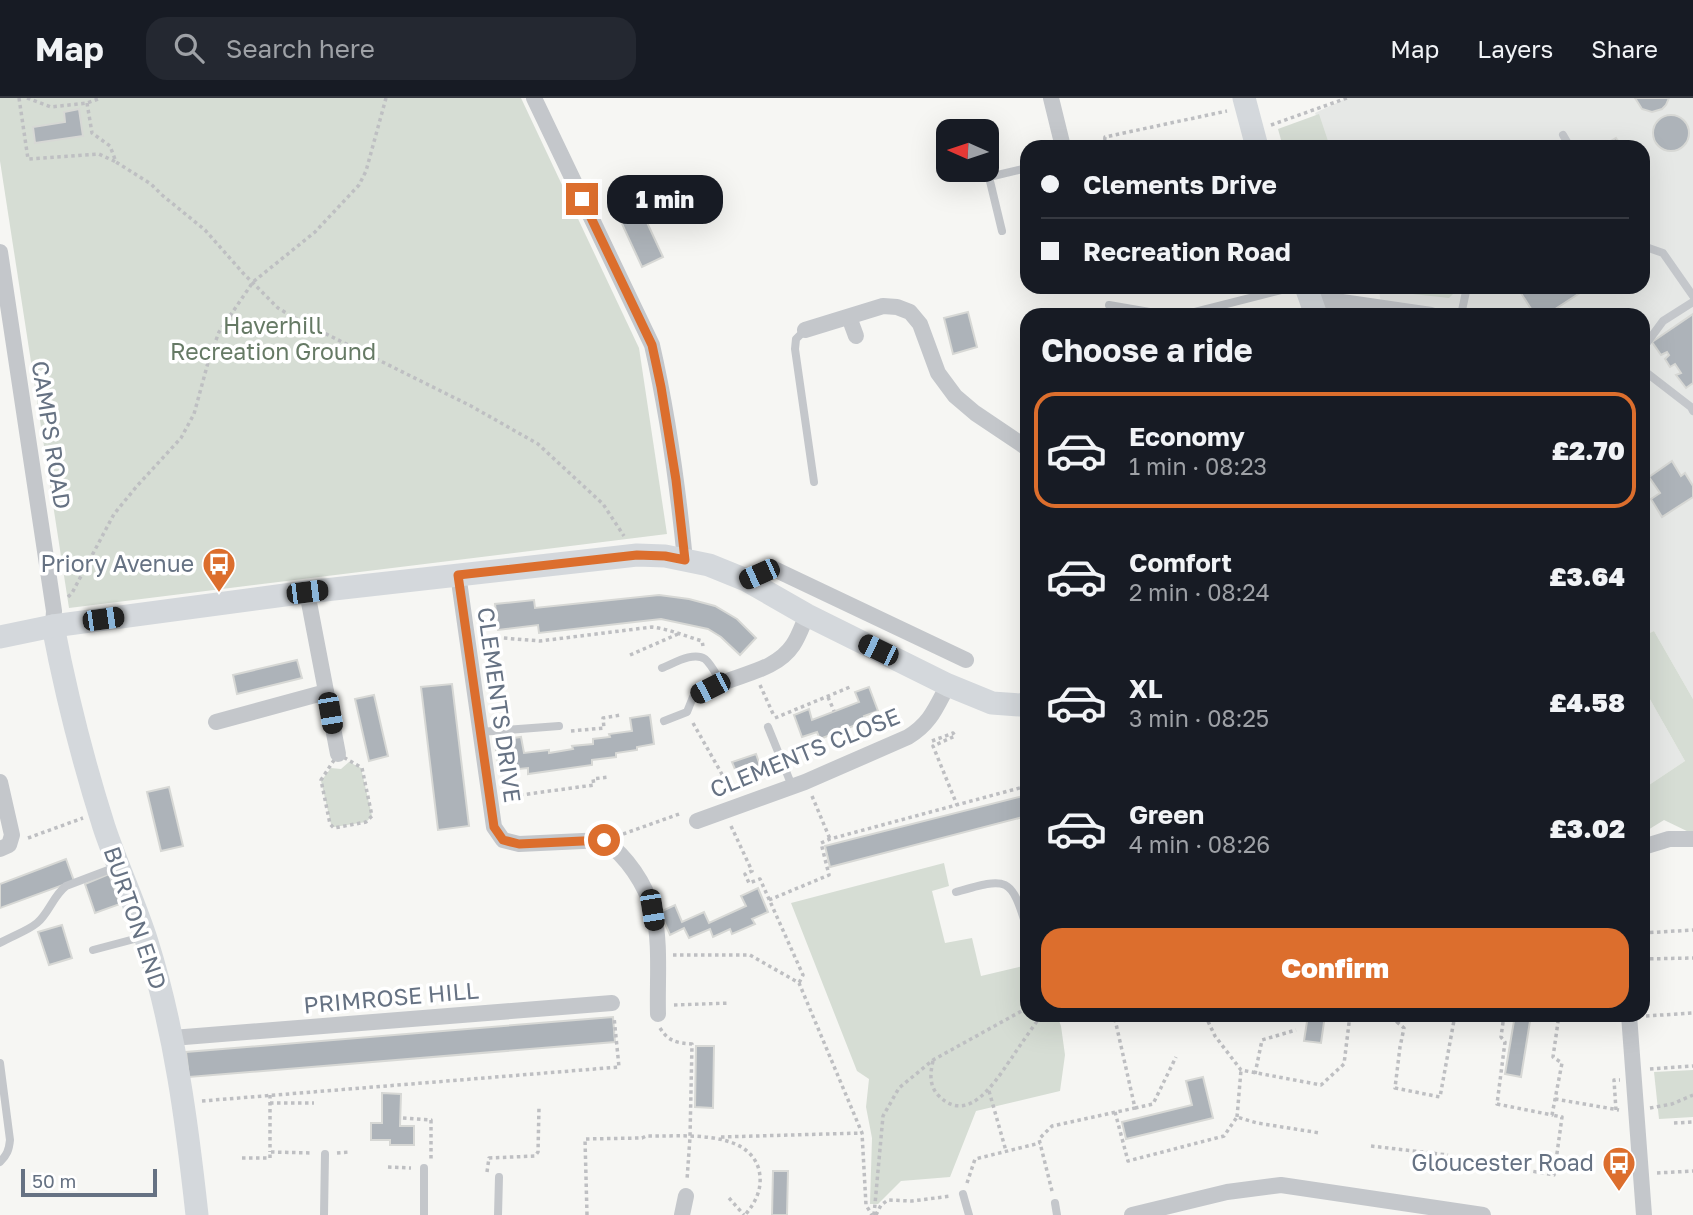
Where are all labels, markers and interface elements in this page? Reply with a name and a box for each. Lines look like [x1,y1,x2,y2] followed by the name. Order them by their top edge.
[146,17,636,80] search box
[35,29,104,68] text: Map
[170,29,208,67] icon: search
[226,33,375,64] text: Search here
[1390,34,1439,63] text: Map
[1477,34,1553,63] text: Layers
[1591,34,1658,63] text: Share
[936,119,999,182] north arrow
[936,119,999,182] map controls
[1083,169,1277,200] text: Clements Drive
[606,174,722,224] callout: 1 min
[566,183,598,215] route end
[636,185,694,213] text: 1 min
[1083,236,1291,267] text: Recreation Road
[170,311,376,365] park label: Haverhill Recreation Ground
[1041,331,1253,369] text: Choose a ride
[26,359,78,511] street label: CAMPS ROAD
[1045,419,1108,482] icon: car
[1129,421,1245,452] text: Economy
[1552,435,1625,466] text: £2.70
[1129,452,1267,480] text: 1 min · 08:23
[200,545,238,594] bus stop icon: Priory Avenue
[1045,545,1108,608] icon: car
[1129,547,1232,578] text: Comfort
[41,549,194,577] place label: Priory Avenue
[736,556,783,592] car
[1549,561,1625,592] text: £3.64
[1129,578,1270,606] text: 2 min · 08:24
[285,579,330,605] car
[472,605,528,804] street label: CLEMENTS DRIVE
[81,606,126,632] car
[855,631,902,669] car
[687,669,734,707] car
[1045,671,1108,734] icon: car
[1129,673,1163,704] text: XL
[1549,687,1625,718] text: £4.58
[317,690,344,736] car
[706,701,904,803] street label: CLEMENTS CLOSE
[1129,704,1269,732] text: 3 min · 08:25
[1045,797,1108,860] icon: car
[1129,799,1204,830] text: Green
[1549,813,1625,844] text: £3.02
[588,824,620,856] route start
[1129,830,1270,858] text: 4 min · 08:26
[98,843,173,993] street label: BURTON END
[639,888,666,932] car
[1041,928,1629,1008] button: Confirm
[302,975,480,1019] street label: PRIMROSE HILL
[1600,1144,1638,1193] bus stop icon: Gloucester Road
[1411,1148,1594,1176] place label: Gloucester Road
[21,1166,158,1198] scale bar
[32,1169,76,1192] text: 50 m

